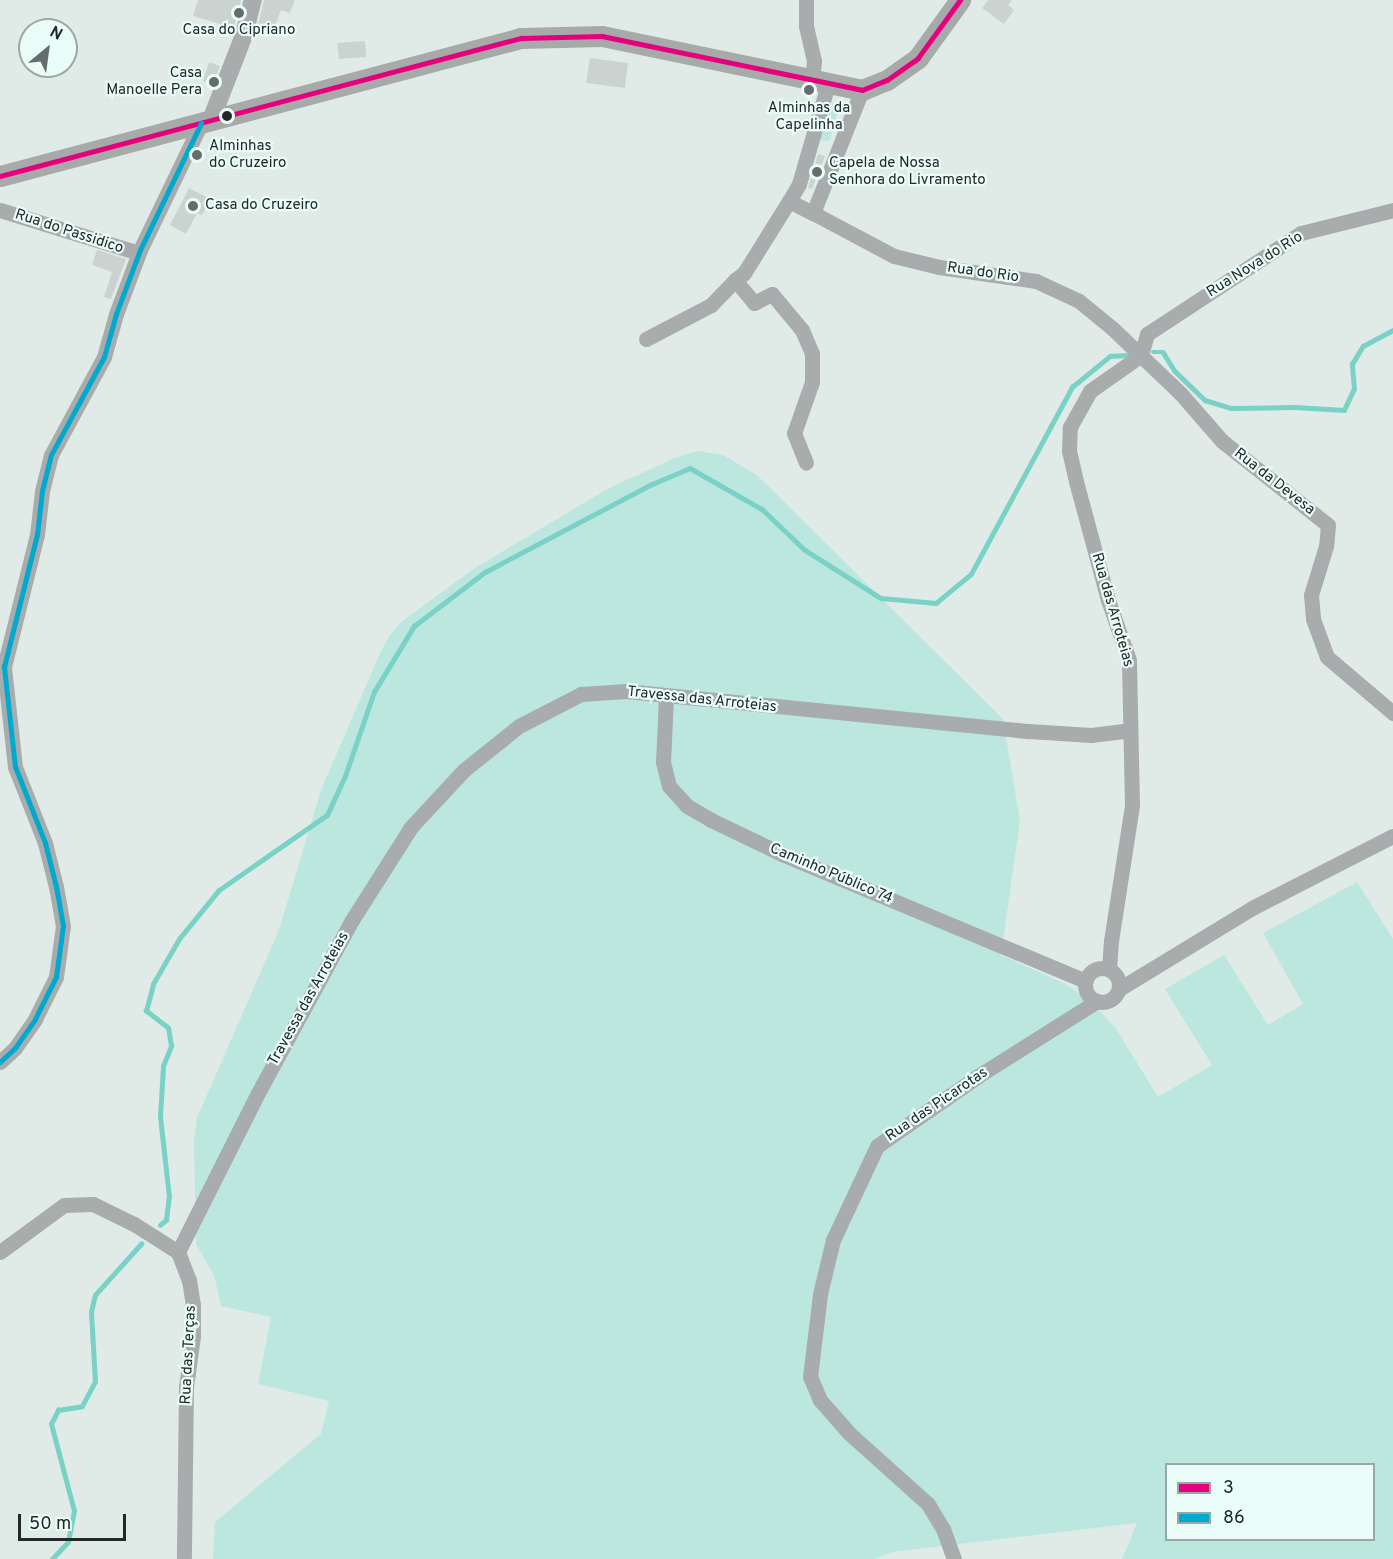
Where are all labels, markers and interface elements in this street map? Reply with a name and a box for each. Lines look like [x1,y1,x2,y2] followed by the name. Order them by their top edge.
[232,6,246,20] marker: Casa do Cipriano
[18,18,78,78] north arrow
[46,22,66,46] text: N
[183,22,295,40] place label: Casa do Cipriano
[106,64,202,99] place label: Casa Manoelle Pera
[207,75,221,89] marker: Casa Manoelle Pera
[802,83,816,97] marker: Alminhas da Capelinha
[768,99,850,134] place label: Alminhas da Capelinha
[221,110,233,122] unlabelled marker
[209,137,286,172] place label: Alminhas do Cruzeiro
[190,148,204,162] marker: Alminhas do Cruzeiro
[829,154,986,189] place label: Capela de Nossa Senhora do Livramento
[810,165,824,179] marker: Capela de Nossa Senhora do Livramento
[205,197,318,215] place label: Casa do Cruzeiro
[186,199,200,213] marker: Casa do Cruzeiro
[12,206,126,258] street label: Rua do Passidico
[1204,228,1306,302] street label: Rua Nova do Rio
[946,259,1020,287] street label: Rua do Rio
[1230,445,1318,519] street label: Rua da Devesa
[1087,551,1137,669] street label: Rua das Arroteias
[626,683,778,717] street label: Travessa das Arroteias
[767,840,895,908] street label: Caminho Público 74
[265,929,353,1069] street label: Travessa das Arroteias
[882,1064,992,1146] street label: Rua das Picarotas
[177,1305,201,1405] street label: Rua das Terças
[1165,1463,1375,1541] legend
[1223,1477,1234,1500] text: 3
[21,1502,129,1540] scale bar
[1223,1507,1245,1530] text: 86
[29,1513,71,1536] text: 50 m

